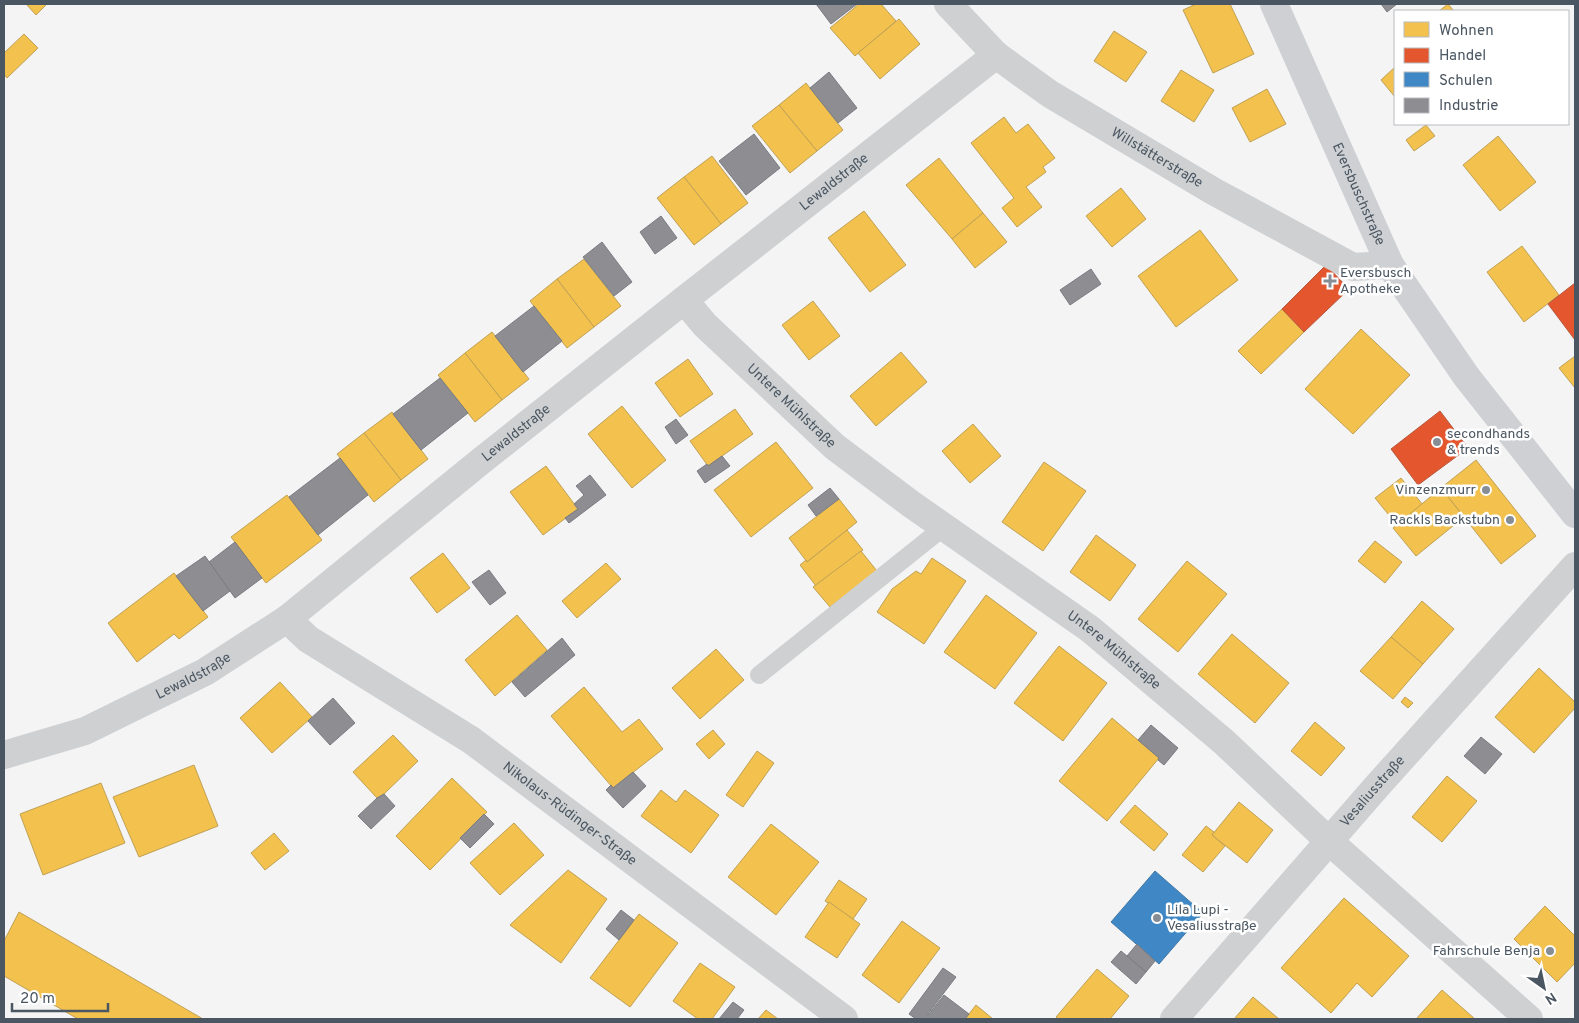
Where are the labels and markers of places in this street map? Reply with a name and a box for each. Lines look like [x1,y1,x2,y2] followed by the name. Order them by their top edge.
[1340,265,1411,298] place label: Eversbusch Apotheke
[1324,275,1336,287] marker: Eversbusch Apotheke
[1447,426,1530,459] place label: secondhands & trends
[1431,436,1443,448] marker: secondhands & trends
[1395,482,1477,499] place label: Vinzenzmurr
[1480,484,1492,496] marker: Vinzenzmurr
[1389,512,1500,529] place label: Rackls Backstubn
[1504,514,1516,526] marker: Rackls Backstubn
[1167,902,1257,935] place label: Lila Lupi - Vesaliusstraße
[1151,912,1163,924] marker: Lila Lupi - Vesaliusstraße
[1433,943,1540,960] place label: Fahrschule Benja
[1544,945,1556,957] marker: Fahrschule Benja

